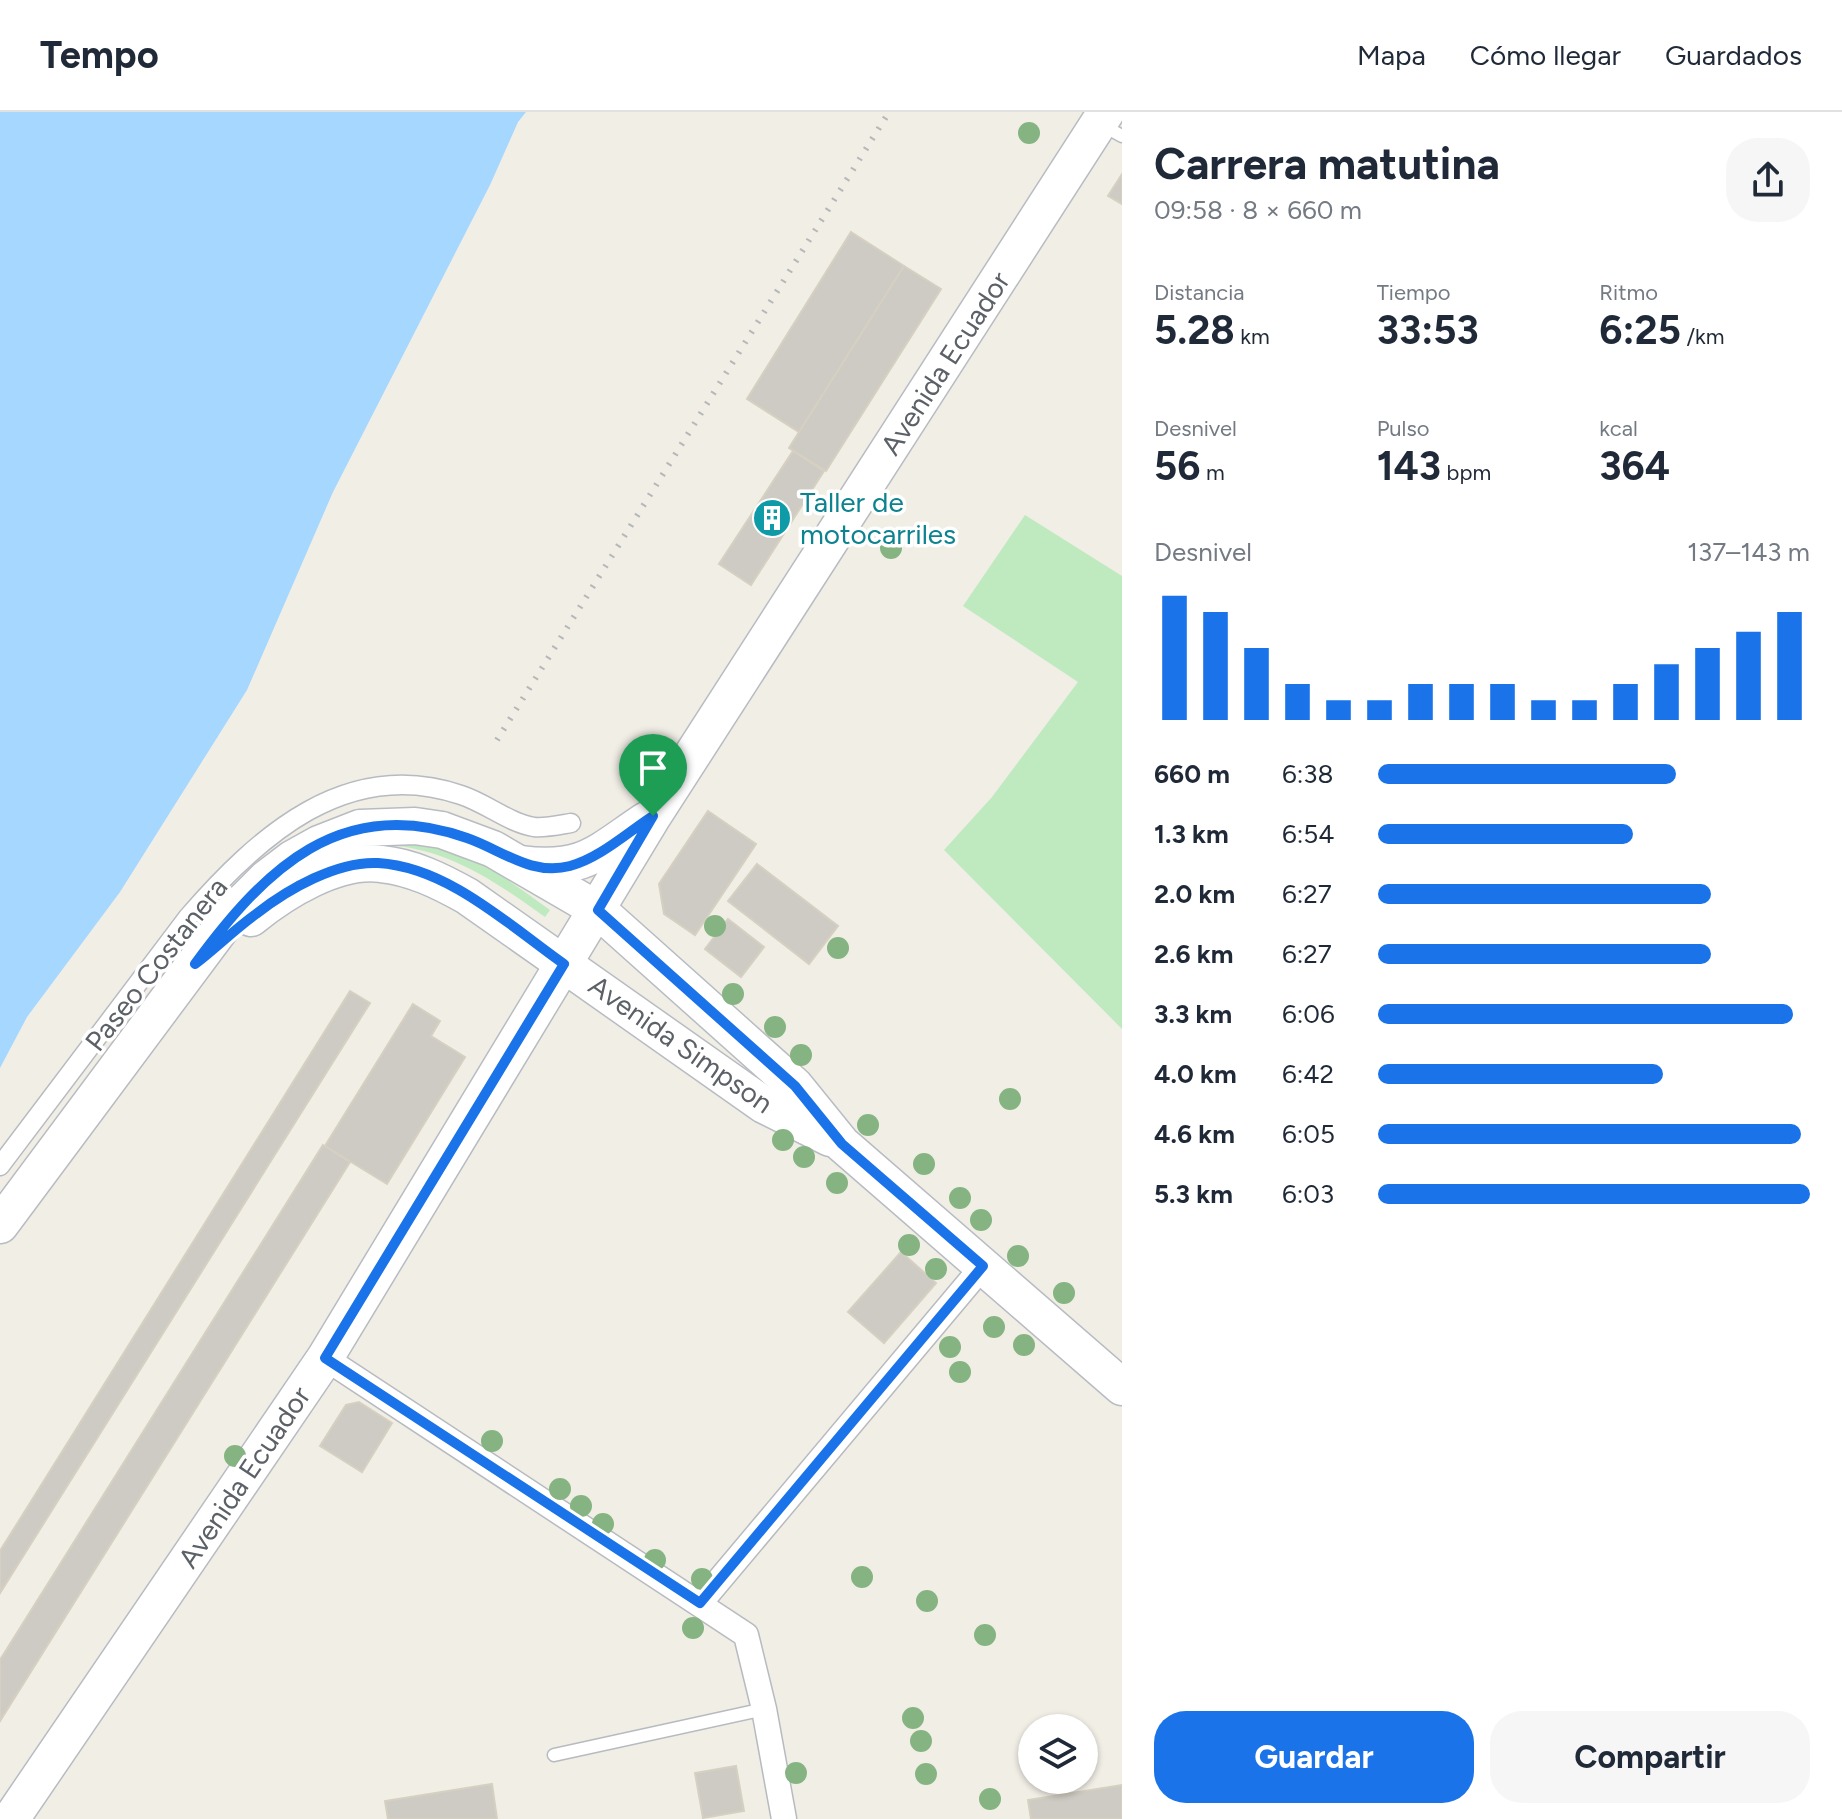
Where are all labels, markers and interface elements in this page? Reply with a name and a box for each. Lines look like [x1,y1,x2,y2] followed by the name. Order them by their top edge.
[40,32,159,78] text: Tempo
[1357,38,1426,72] text: Mapa
[1470,38,1621,72] text: Cómo llegar
[1665,38,1802,72] text: Guardados
[1154,137,1500,190] text: Carrera matutina
[1726,138,1810,222] button: share
[1154,194,1362,226] text: 09:58 · 8 × 660 m
[873,265,1017,461] street label: Avenida Ecuador
[1154,279,1244,306] text: Distancia
[1377,279,1450,306] text: Tiempo
[1599,279,1658,306] text: Ritmo
[1154,306,1235,354] text: 5.28
[1377,306,1479,354] text: 33:53
[1599,306,1681,354] text: 6:25
[1235,323,1270,350] text: km
[1681,323,1724,350] text: /km
[1154,415,1237,442] text: Desnivel
[1377,415,1429,442] text: Pulso
[1599,415,1638,442] text: kcal
[1154,442,1200,490] text: 56
[1377,442,1441,490] text: 143
[1599,442,1670,490] text: 364
[1200,459,1225,486] text: m
[1441,459,1491,486] text: bpm
[800,485,956,551] place label: Taller de motocarriles
[751,497,793,539] building icon: Taller de motocarriles
[1154,536,1252,568] text: Desnivel
[1687,536,1810,568] text: 137–143 m
[619,734,687,816] pin
[631,746,675,790] icon: arrive
[1154,758,1230,790] text: 660 m
[1282,758,1333,790] text: 6:38
[1154,818,1229,850] text: 1.3 km
[1282,818,1334,850] text: 6:54
[78,871,234,1057] street label: Paseo Costanera
[1154,878,1235,910] text: 2.0 km
[1282,878,1332,910] text: 6:27
[1154,938,1233,970] text: 2.6 km
[1282,938,1332,970] text: 6:27
[582,968,780,1120] street label: Avenida Simpson
[1154,998,1232,1030] text: 3.3 km
[1282,998,1335,1030] text: 6:06
[1154,1058,1237,1090] text: 4.0 km
[1282,1058,1334,1090] text: 6:42
[1154,1118,1235,1150] text: 4.6 km
[1282,1118,1335,1150] text: 6:05
[1154,1178,1233,1210] text: 5.3 km
[1282,1178,1334,1210] text: 6:03
[171,1379,318,1574] street label: Avenida Ecuador
[1154,1711,1474,1803] button: Guardar
[1490,1711,1810,1803] button: Compartir
[1018,1714,1098,1794] map controls
[1018,1714,1098,1794] button: layers

